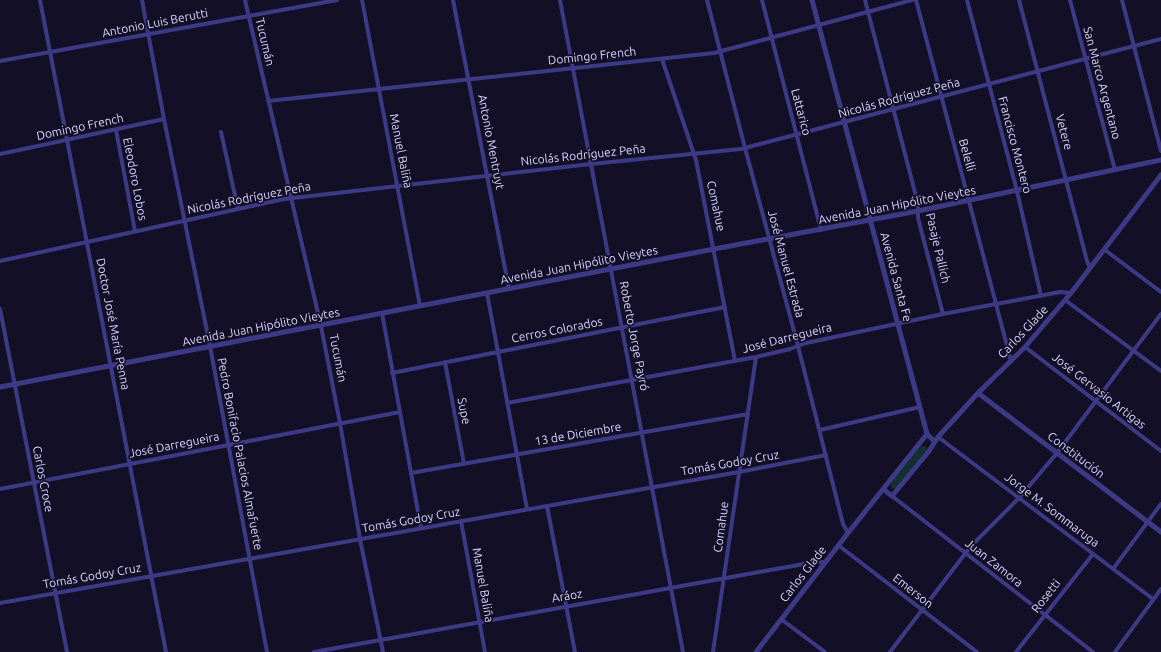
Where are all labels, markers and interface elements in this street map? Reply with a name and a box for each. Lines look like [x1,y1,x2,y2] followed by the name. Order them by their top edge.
[101,6,209,40] street label: Antonio Luis Berutti
[252,17,278,67] street label: Tucumán
[1080,25,1124,141] street label: San Marco Argentano
[547,44,637,68] street label: Domingo French
[837,75,961,121] street label: Nicolás Rodríguez Peña
[788,87,814,137] street label: Lattarico
[475,93,507,191] street label: Antonio Mentruyt
[995,95,1035,195] street label: Francisco Montero
[35,111,125,143] street label: Domingo French
[387,112,415,190] street label: Manuel Baliña
[1052,113,1076,151] street label: Vetere
[120,136,150,222] street label: Eleodoro Lobos
[956,137,978,173] street label: Belelli
[520,141,646,169] street label: Nicolás Rodríguez Peña
[186,179,312,217] street label: Nicolás Rodríguez Peña
[704,179,728,233] street label: Comahue
[817,183,977,227] street label: Avenida Juan Hipólito Vieytes
[765,209,807,319] street label: José Manuel Estrada
[923,211,953,285] street label: Pasaje Pallich
[877,231,915,323] street label: Avenida Santa Fe
[499,243,659,287] street label: Avenida Juan Hipólito Vieytes
[93,257,133,391] street label: Doctor José María Penna
[616,280,652,392] street label: Roberto Jorge Payró
[995,303,1051,361] street label: Carlos Glade
[181,305,341,349] street label: Avenida Juan Hipólito Vieytes
[510,314,604,346] street label: Cerros Colorados
[741,320,833,356] street label: José Darregueira
[326,333,350,383] street label: Tucumán
[1049,350,1149,432] street label: José Gervasio Artigas
[214,357,266,551] street label: Pedro Bonifacio Palacios Almafuerte
[454,396,474,426] street label: Supe
[534,419,622,449] street label: 13 de Diciembre
[128,429,220,461] street label: José Darregueira
[1045,429,1107,481] street label: Constitución
[30,445,56,513] street label: Carlos Croce
[680,447,780,479] street label: Tomás Godoy Cruz
[1002,470,1102,550] street label: Jorge M. Sommaruga
[710,501,732,553] street label: Comahue
[361,504,461,536] street label: Tomás Godoy Cruz
[962,536,1026,590] street label: Juan Zamora
[777,543,829,605] street label: Carlos Glade
[469,546,497,624] street label: Manuel Baliña
[42,560,142,592] street label: Tomás Godoy Cruz
[890,571,936,611] street label: Emerson
[1028,576,1064,616] street label: Rosetti
[551,586,583,606] street label: Aráoz

